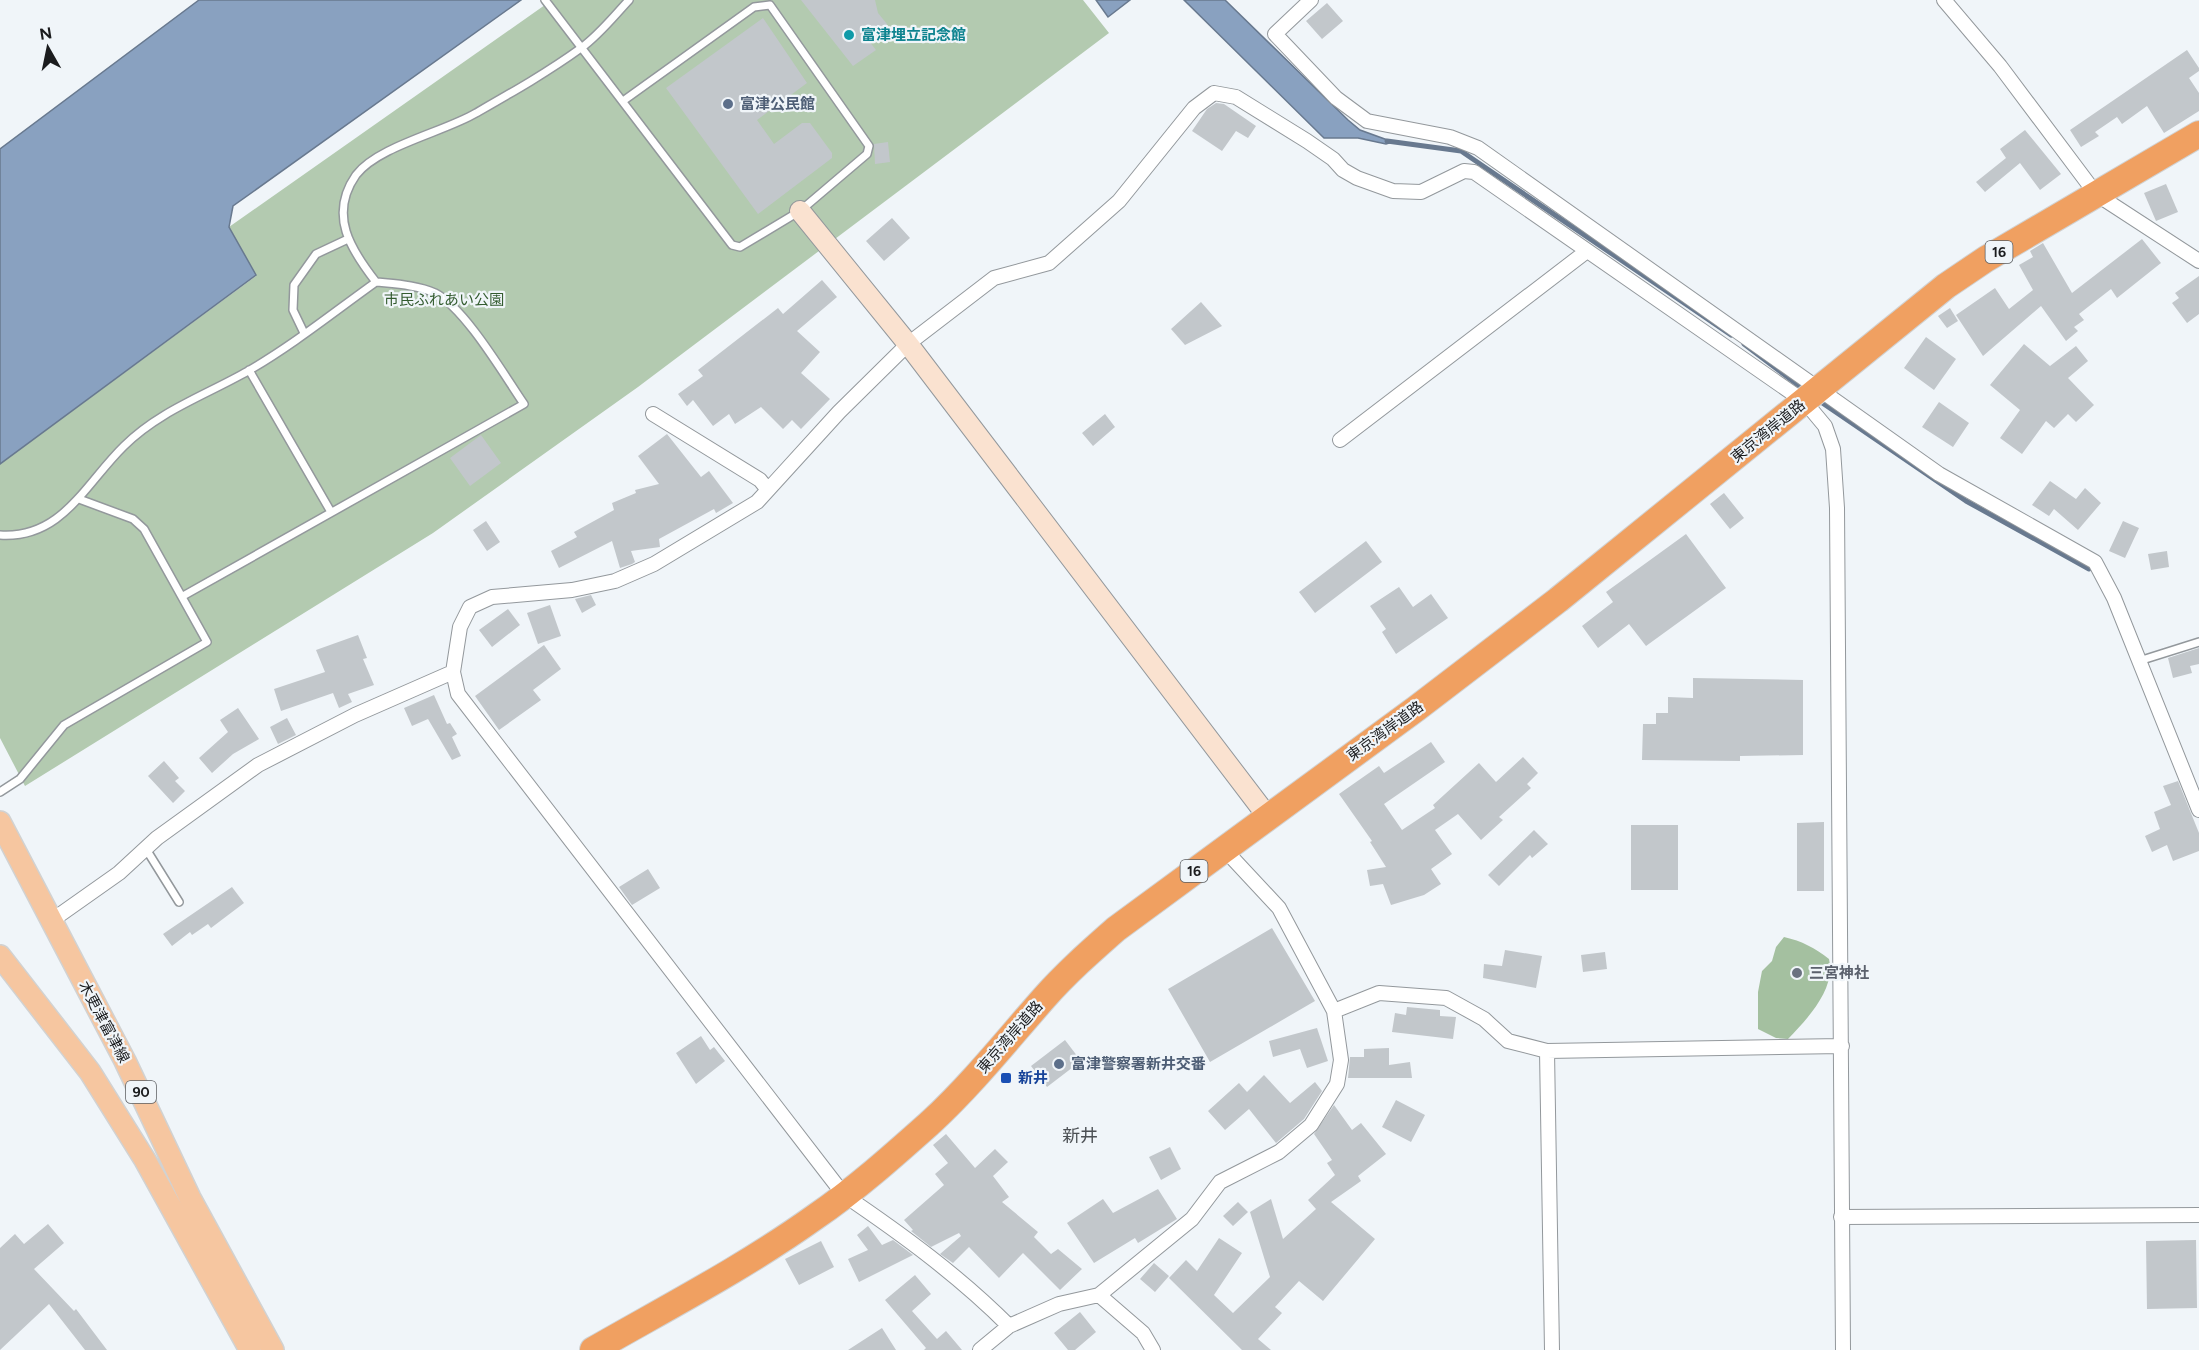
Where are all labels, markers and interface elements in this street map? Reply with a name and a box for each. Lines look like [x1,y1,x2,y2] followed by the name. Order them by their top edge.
[18,18,78,78] north arrow
[38,23,53,44] text: N
[861,26,966,44] place label: 富津埋立記念館
[842,28,856,42] marker: 富津埋立記念館
[740,95,815,113] place label: 富津公民館
[721,97,735,111] marker: 富津公民館
[1986,241,2012,263] road number: 16
[384,291,504,309] park label: 市民ふれあい公園
[1727,396,1809,466] street label: 東京湾岸道路
[1343,697,1427,765] street label: 東京湾岸道路
[1180,860,1208,882] road number: 16
[1809,964,1869,982] place label: 三宮神社
[1790,966,1804,980] marker: 三宮神社
[75,978,133,1066] street label: 木更津富津線
[974,997,1046,1077] street label: 東京湾岸道路
[1071,1055,1206,1073] place label: 富津警察署新井交番
[1052,1057,1066,1071] marker: 富津警察署新井交番
[1018,1069,1048,1087] place label: 新井
[999,1071,1013,1085] marker: 新井
[126,1081,156,1103] road number: 90
[1062,1125,1098,1147] district label: 新井

